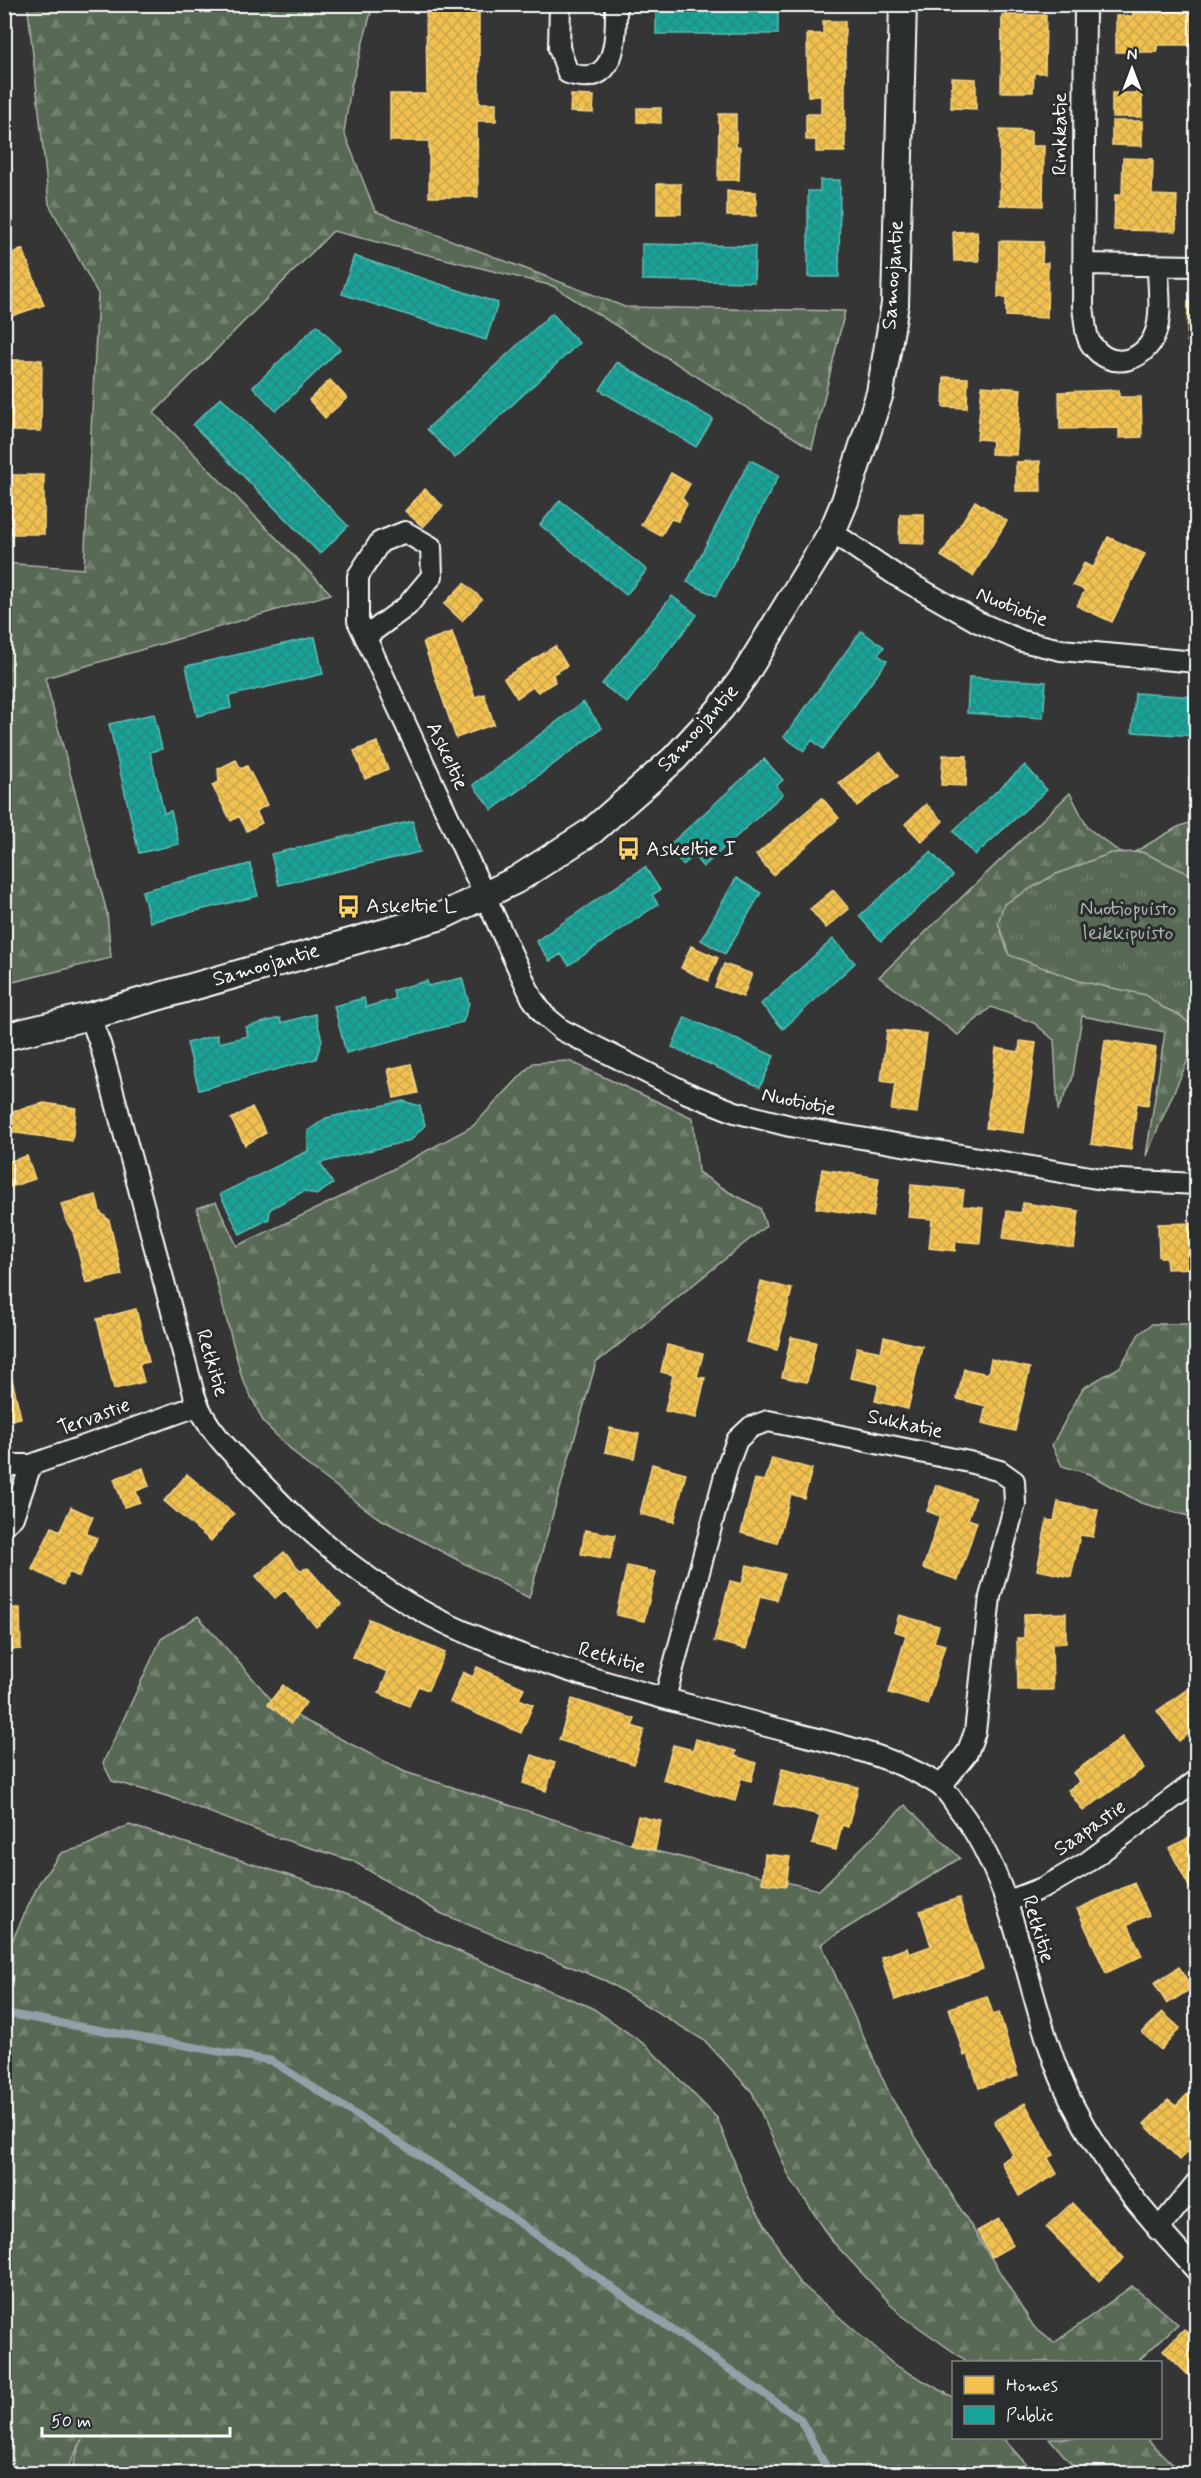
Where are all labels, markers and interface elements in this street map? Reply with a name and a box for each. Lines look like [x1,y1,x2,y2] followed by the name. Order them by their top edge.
[1102,39,1162,99] north arrow
[1127,45,1137,66] text: N
[1046,92,1074,176] street label: Rinkkatie
[875,219,911,331] street label: Samoojantie
[972,580,1052,634] street label: Nuotiotie
[651,678,745,778] street label: Samoojantie
[419,717,475,795] street label: Askeltie
[646,835,736,863] place label: Askeltie I
[615,836,641,862] bus stop icon: Askeltie I
[366,892,457,920] place label: Askeltie L
[335,893,361,919] bus stop icon: Askeltie L
[1079,895,1177,947] park label: Nuotiopuisto leikkipuisto
[209,936,323,994] street label: Samoojantie
[759,1080,839,1124] street label: Nuotiotie
[188,1326,236,1400] street label: Retkitie
[54,1391,134,1443] street label: Tervastie
[865,1402,945,1446] street label: Sukkatie
[575,1635,649,1681] street label: Retkitie
[1048,1793,1132,1863] street label: Saapastie
[1014,1892,1062,1966] street label: Retkitie
[952,2361,1162,2439] legend
[1006,2374,1058,2398] text: Homes
[42,2400,230,2438] scale bar
[1006,2404,1054,2428] text: Public
[51,2410,91,2434] text: 50 m

